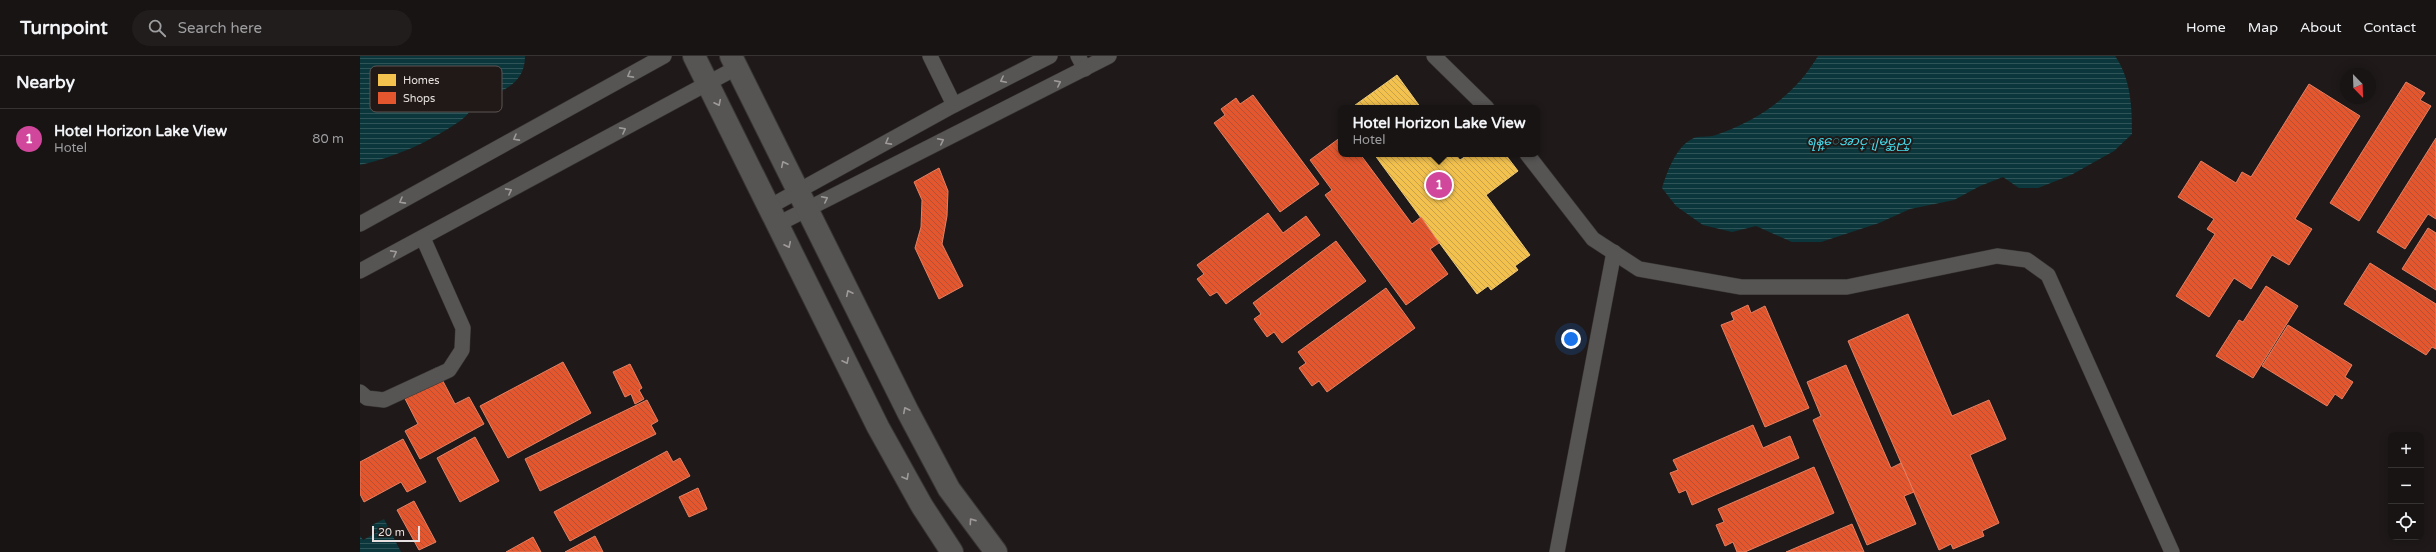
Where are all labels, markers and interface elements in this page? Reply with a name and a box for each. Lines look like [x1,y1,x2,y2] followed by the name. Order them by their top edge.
[132,10,412,46] search box
[20,17,108,39] text: Turnpoint
[146,17,168,39] icon: search
[178,19,262,37] text: Search here
[2186,19,2226,36] text: Home
[2248,19,2278,36] text: Map
[2300,19,2342,36] text: About
[2364,19,2416,36] text: Contact
[370,66,502,112] legend
[2340,68,2376,104] north arrow
[627,70,634,78] one-way arrow
[16,72,75,93] text: Nearby
[403,74,439,87] text: Homes
[1000,75,1007,83] one-way arrow
[1053,80,1061,88] one-way arrow
[403,92,435,105] text: Shops
[713,99,721,107] one-way arrow
[1338,105,1540,157] popup
[1352,114,1526,132] text: Hotel Horizon Lake View
[54,122,227,140] text: Hotel Horizon Lake View
[619,127,627,134] one-way arrow
[25,131,33,147] text: 1
[312,131,344,147] text: 80 m
[1352,132,1385,148] text: Hotel
[513,133,520,141] one-way arrow
[1807,133,1912,152] water label: ရန္ေအာင္ျမင္ဆည္
[885,137,893,144] one-way arrow
[937,138,945,146] one-way arrow
[54,140,87,156] text: Hotel
[782,161,789,168] one-way arrow
[1426,170,1452,200] pin: 1
[505,189,512,196] one-way arrow
[399,196,406,203] one-way arrow
[821,196,828,204] one-way arrow
[784,240,791,248] one-way arrow
[390,250,398,257] one-way arrow
[846,290,854,297] one-way arrow
[1561,329,1581,349] your location
[841,357,849,365] one-way arrow
[904,406,911,414] one-way arrow
[2388,432,2424,540] map controls
[2388,432,2424,468] button: +
[2388,468,2424,504] button: −
[901,473,908,480] one-way arrow
[2388,504,2424,540] button: locate
[970,519,977,526] one-way arrow
[372,524,420,543] scale bar
[378,526,405,539] text: 20 m

